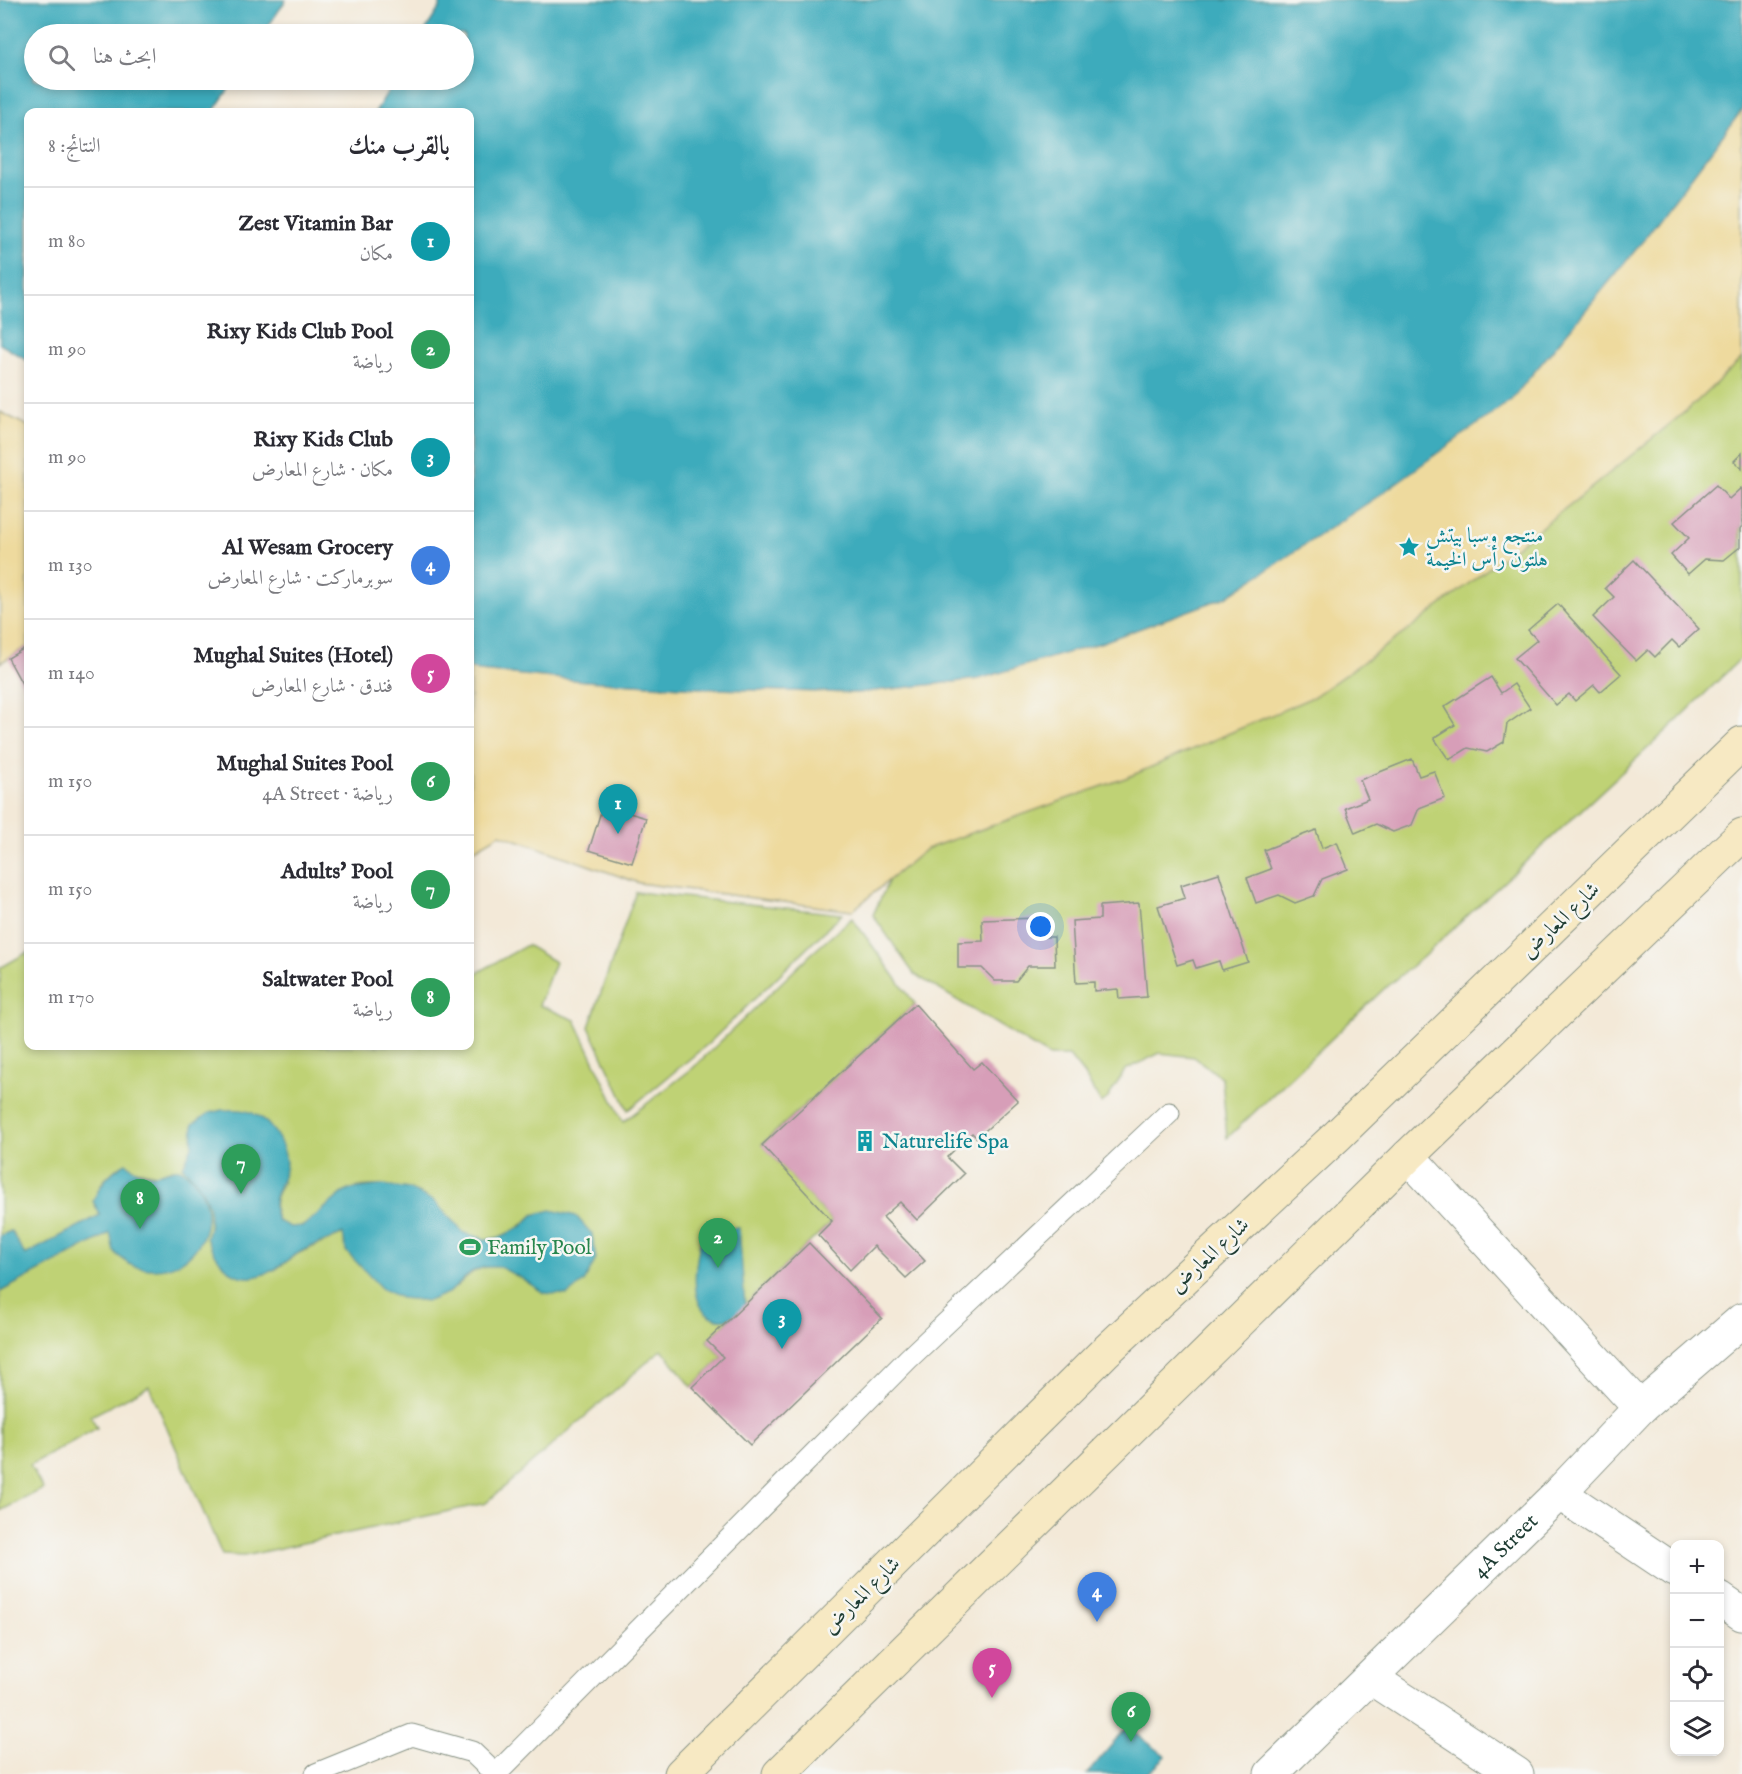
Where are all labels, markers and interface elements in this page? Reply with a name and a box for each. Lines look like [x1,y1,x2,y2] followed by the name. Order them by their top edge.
[24,24,474,90] search box
[45,41,78,74] icon: search
[93,43,156,71] text: ابحث هنا
[348,130,450,163] text: بالقرب منك
[48,134,101,159] text: النتائج: 8
[239,210,393,238] text: Zest Vitamin Bar
[48,229,86,254] text: 80 m
[427,229,434,254] text: 1
[359,242,393,267] text: مكان
[207,318,393,346] text: Rixy Kids Club Pool
[48,337,86,362] text: 90 m
[426,337,435,362] text: 2
[353,350,393,375] text: رياضة
[253,426,393,454] text: Rixy Kids Club
[48,445,86,470] text: 90 m
[427,445,434,470] text: 3
[252,458,393,483] text: مكان · شارع المعارض
[1426,523,1548,574] place label: منتجع وسبا بيتش هلتون رأس الخيمة
[222,534,393,562] text: Al Wesam Grocery
[1397,535,1421,559] place icon: منتجع وسبا بيتش هلتون رأس الخيمة
[48,553,93,578] text: 130 m
[426,553,435,578] text: 4
[208,566,393,591] text: سوبرماركت · شارع المعارض
[193,642,393,670] text: Mughal Suites (Hotel)
[48,661,95,686] text: 140 m
[427,661,434,686] text: 5
[251,674,393,699] text: فندق · شارع المعارض
[217,750,393,778] text: Mughal Suites Pool
[48,769,92,794] text: 150 m
[426,769,435,794] text: 6
[262,782,393,807] text: رياضة · 4A Street
[598,784,638,834] pin: 1
[281,858,393,886] text: Adults' Pool
[48,877,92,902] text: 150 m
[426,877,435,902] text: 7
[1516,877,1608,967] street label: شارع المعارض
[353,890,393,915] text: رياضة
[1026,912,1055,941] your location
[262,966,393,994] text: Saltwater Pool
[48,985,94,1010] text: 170 m
[427,985,434,1010] text: 8
[353,998,393,1023] text: رياضة
[853,1129,877,1153] building icon: Naturelife Spa
[882,1129,1009,1156] place label: Naturelife Spa
[222,1144,260,1194] pin: 7
[120,1180,160,1229] pin: 8
[1164,1212,1258,1302] street label: شارع المعارض
[698,1218,738,1268] pin: 2
[458,1235,482,1259] sports icon: Family Pool
[487,1235,592,1262] place label: Family Pool
[762,1300,802,1349] pin: 3
[1468,1509,1545,1585] street label: 4A Street
[1670,1540,1724,1756] map controls
[1670,1540,1724,1594] button: +
[817,1551,909,1643] street label: شارع المعارض
[1078,1572,1116,1622] pin: 4
[1670,1594,1724,1648] button: −
[972,1648,1012,1698] pin: 5
[1670,1648,1724,1702] button: locate
[1112,1692,1150,1742] pin: 6
[1670,1702,1724,1756] button: layers

